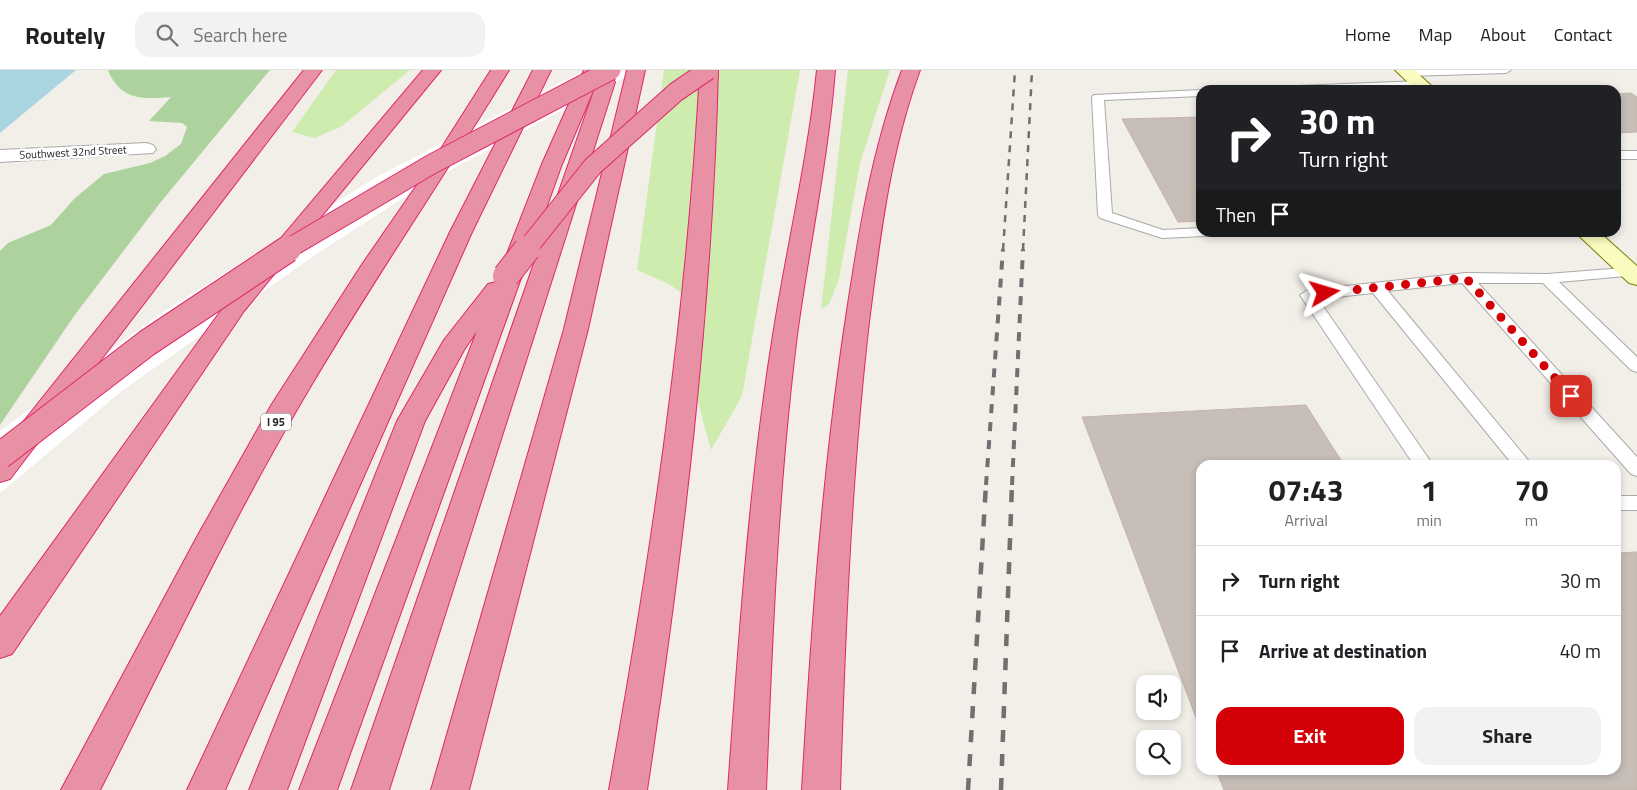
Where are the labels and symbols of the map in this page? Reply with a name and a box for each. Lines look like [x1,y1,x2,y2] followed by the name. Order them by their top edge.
[19,141,127,163] street label: Southwest 32nd Street
[1298,266,1350,318] position arrow
[1550,375,1592,417] pin
[261,414,291,431] road number: I 95

